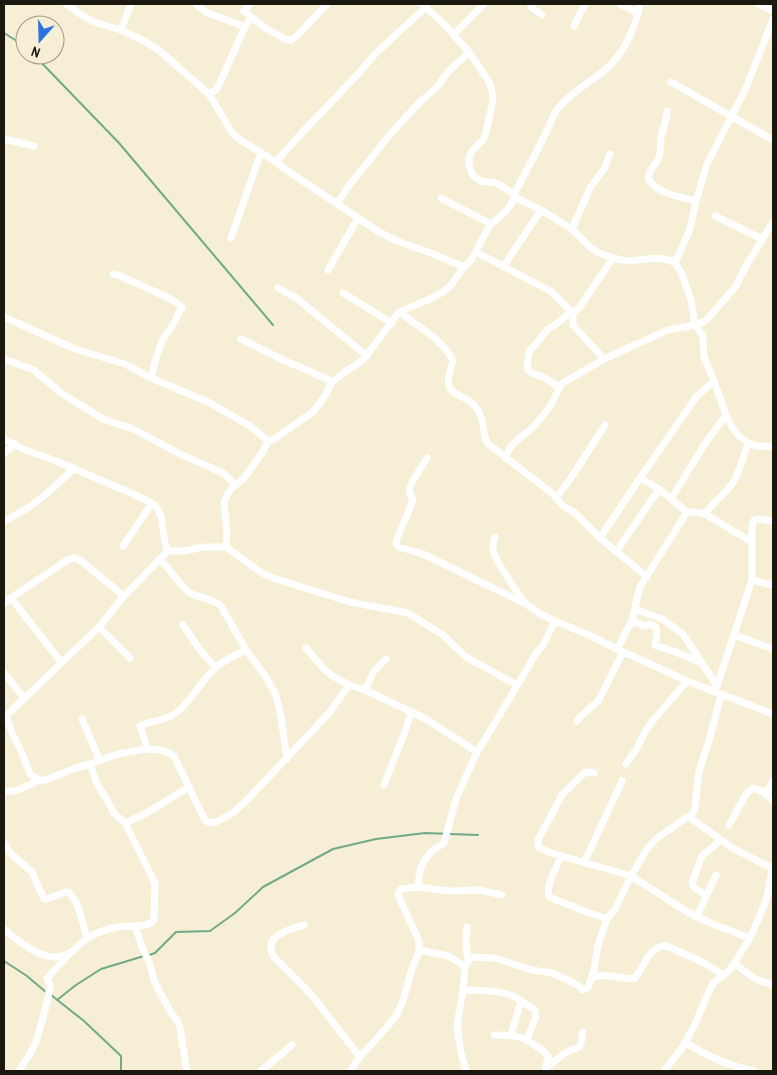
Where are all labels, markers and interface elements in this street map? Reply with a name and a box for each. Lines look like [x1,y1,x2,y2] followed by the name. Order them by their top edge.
[15,15,65,65] north arrow
[29,42,43,62] text: N

